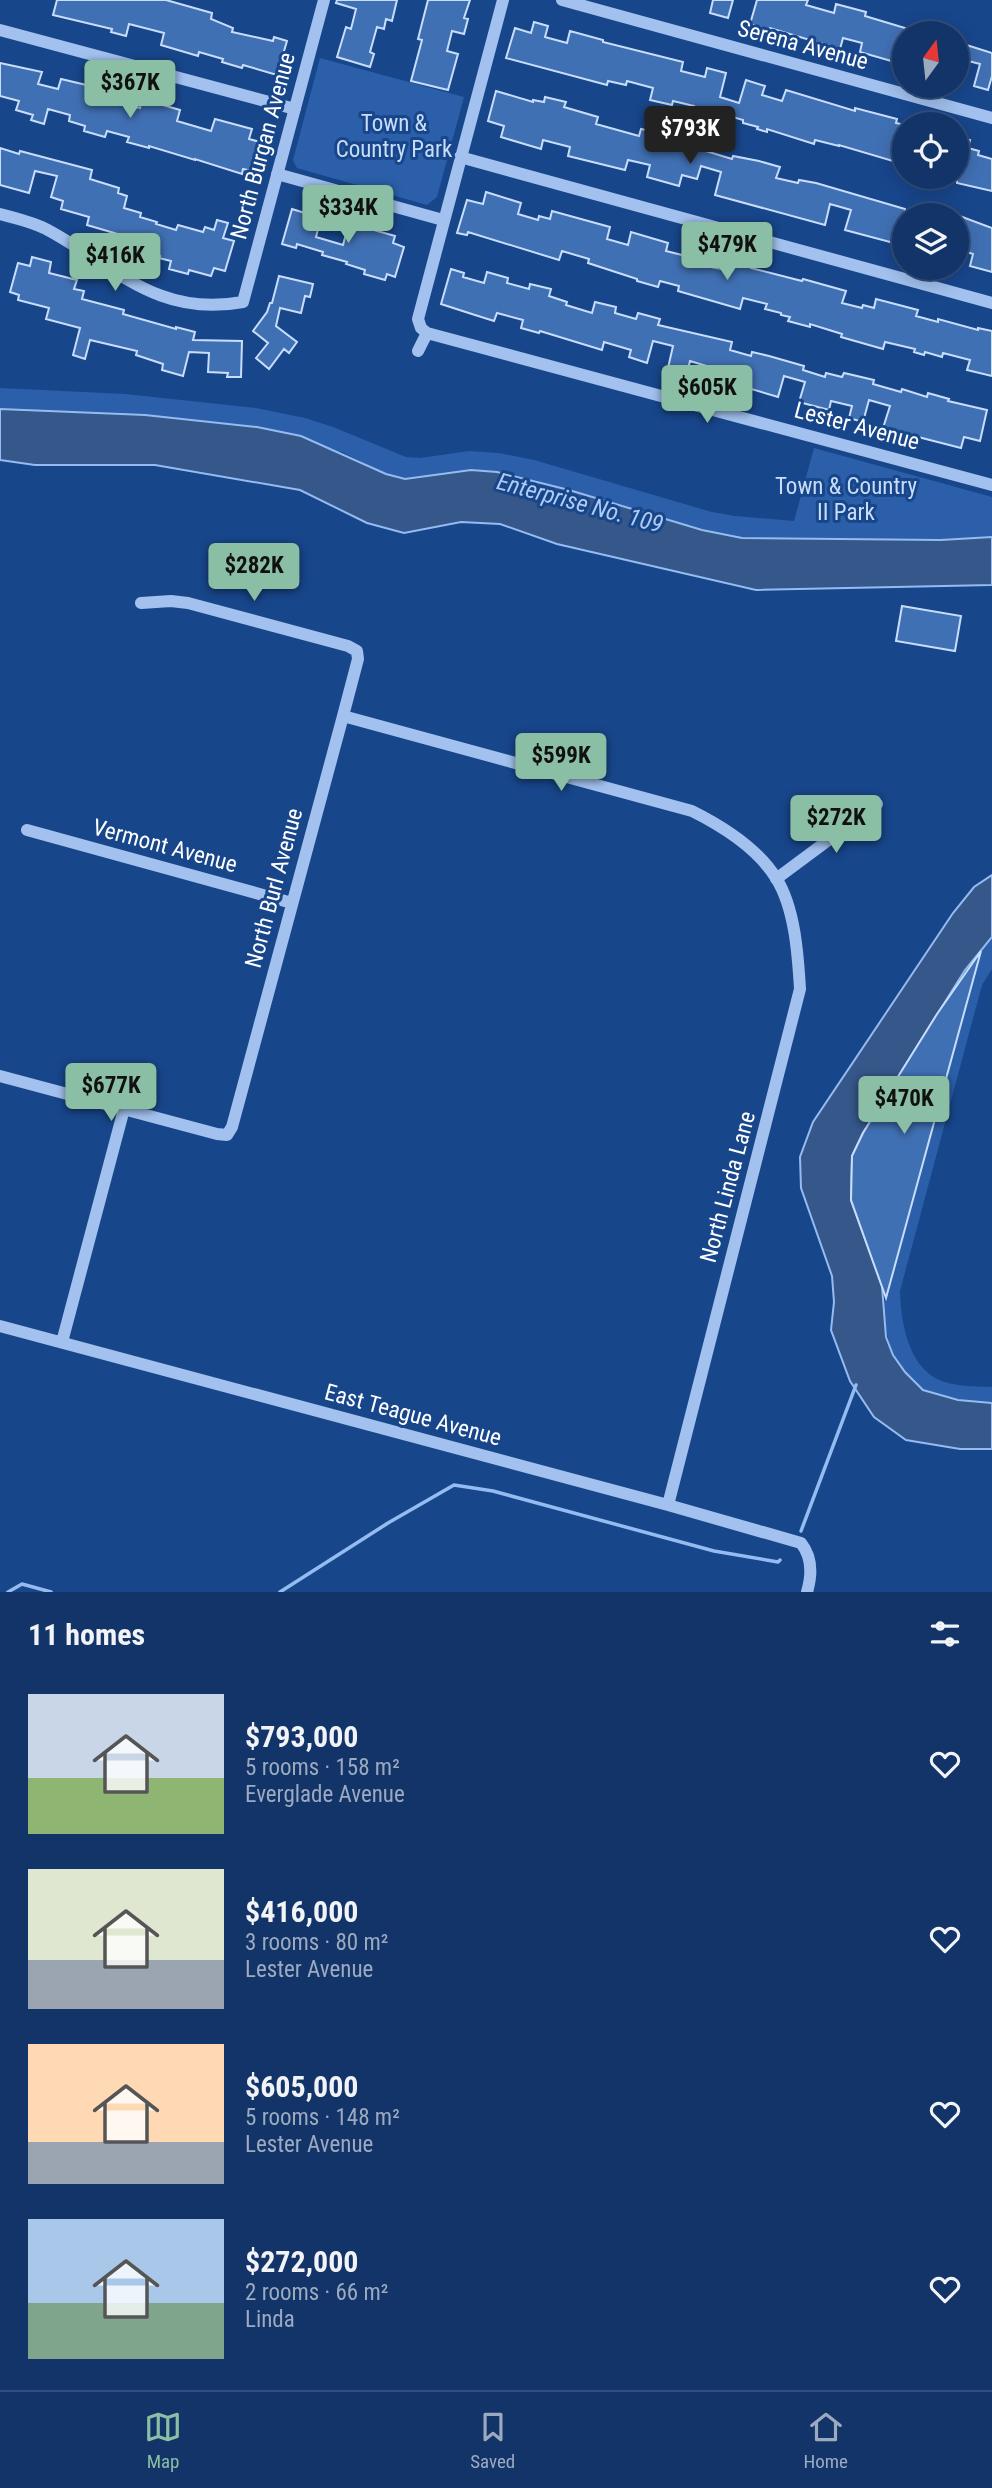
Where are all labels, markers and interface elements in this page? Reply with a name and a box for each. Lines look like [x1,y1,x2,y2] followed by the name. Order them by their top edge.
[735,15,871,75] street label: Serena Avenue
[892,21,970,98] north arrow
[892,21,969,280] map controls
[225,50,301,242] street label: North Burgan Avenue
[81,60,179,120] pin: $367K
[100,69,160,96] text: $367K
[641,106,739,166] pin: $793K
[336,110,453,163] park label: Town & Country Park
[892,112,969,189] button: locate
[660,115,720,142] text: $793K
[299,186,397,245] pin: $334K
[318,194,378,221] text: $334K
[892,203,969,280] button: layers
[678,222,776,282] pin: $479K
[697,231,757,258] text: $479K
[66,233,164,293] pin: $416K
[85,242,145,269] text: $416K
[658,366,756,425] pin: $605K
[677,374,737,401] text: $605K
[792,396,922,456] street label: Lester Avenue
[494,467,666,539] water label: Enterprise No. 109
[775,473,917,526] park label: Town & Country II Park
[205,544,303,603] pin: $282K
[224,552,284,579] text: $282K
[512,734,610,793] pin: $599K
[531,742,591,769] text: $599K
[787,796,885,855] pin: $272K
[806,804,866,831] text: $272K
[240,805,308,971] street label: North Burl Avenue
[90,814,240,878] street label: Vermont Avenue
[62,1064,160,1123] pin: $677K
[81,1072,141,1099] text: $677K
[855,1076,953,1136] pin: $470K
[874,1085,934,1112] text: $470K
[695,1108,761,1266] street label: North Linda Lane
[322,1378,504,1452] street label: East Teague Avenue
[926,1615,964,1653] icon: filters
[28,1617,145,1652] text: 11 homes
[245,1719,358,1754] text: $793,000
[84,1722,168,1806] icon: home
[926,1745,964,1783] icon: heart
[245,1754,400,1781] text: 5 rooms · 158 m²
[245,1781,405,1808] text: Everglade Avenue
[245,1894,358,1929] text: $416,000
[84,1897,168,1981] icon: home
[926,1920,964,1958] icon: heart
[245,1929,388,1956] text: 3 rooms · 80 m²
[245,1956,373,1983] text: Lester Avenue
[245,2069,358,2104] text: $605,000
[84,2072,168,2156] icon: home
[926,2095,964,2133] icon: heart
[245,2104,400,2131] text: 5 rooms · 148 m²
[245,2131,373,2158] text: Lester Avenue
[245,2244,358,2279] text: $272,000
[84,2247,168,2331] icon: home
[926,2270,964,2308] icon: heart
[245,2279,388,2306] text: 2 rooms · 66 m²
[245,2306,295,2333] text: Linda
[144,2408,182,2473] tab: Map
[470,2408,515,2473] tab: Saved
[803,2408,848,2473] tab: Home

